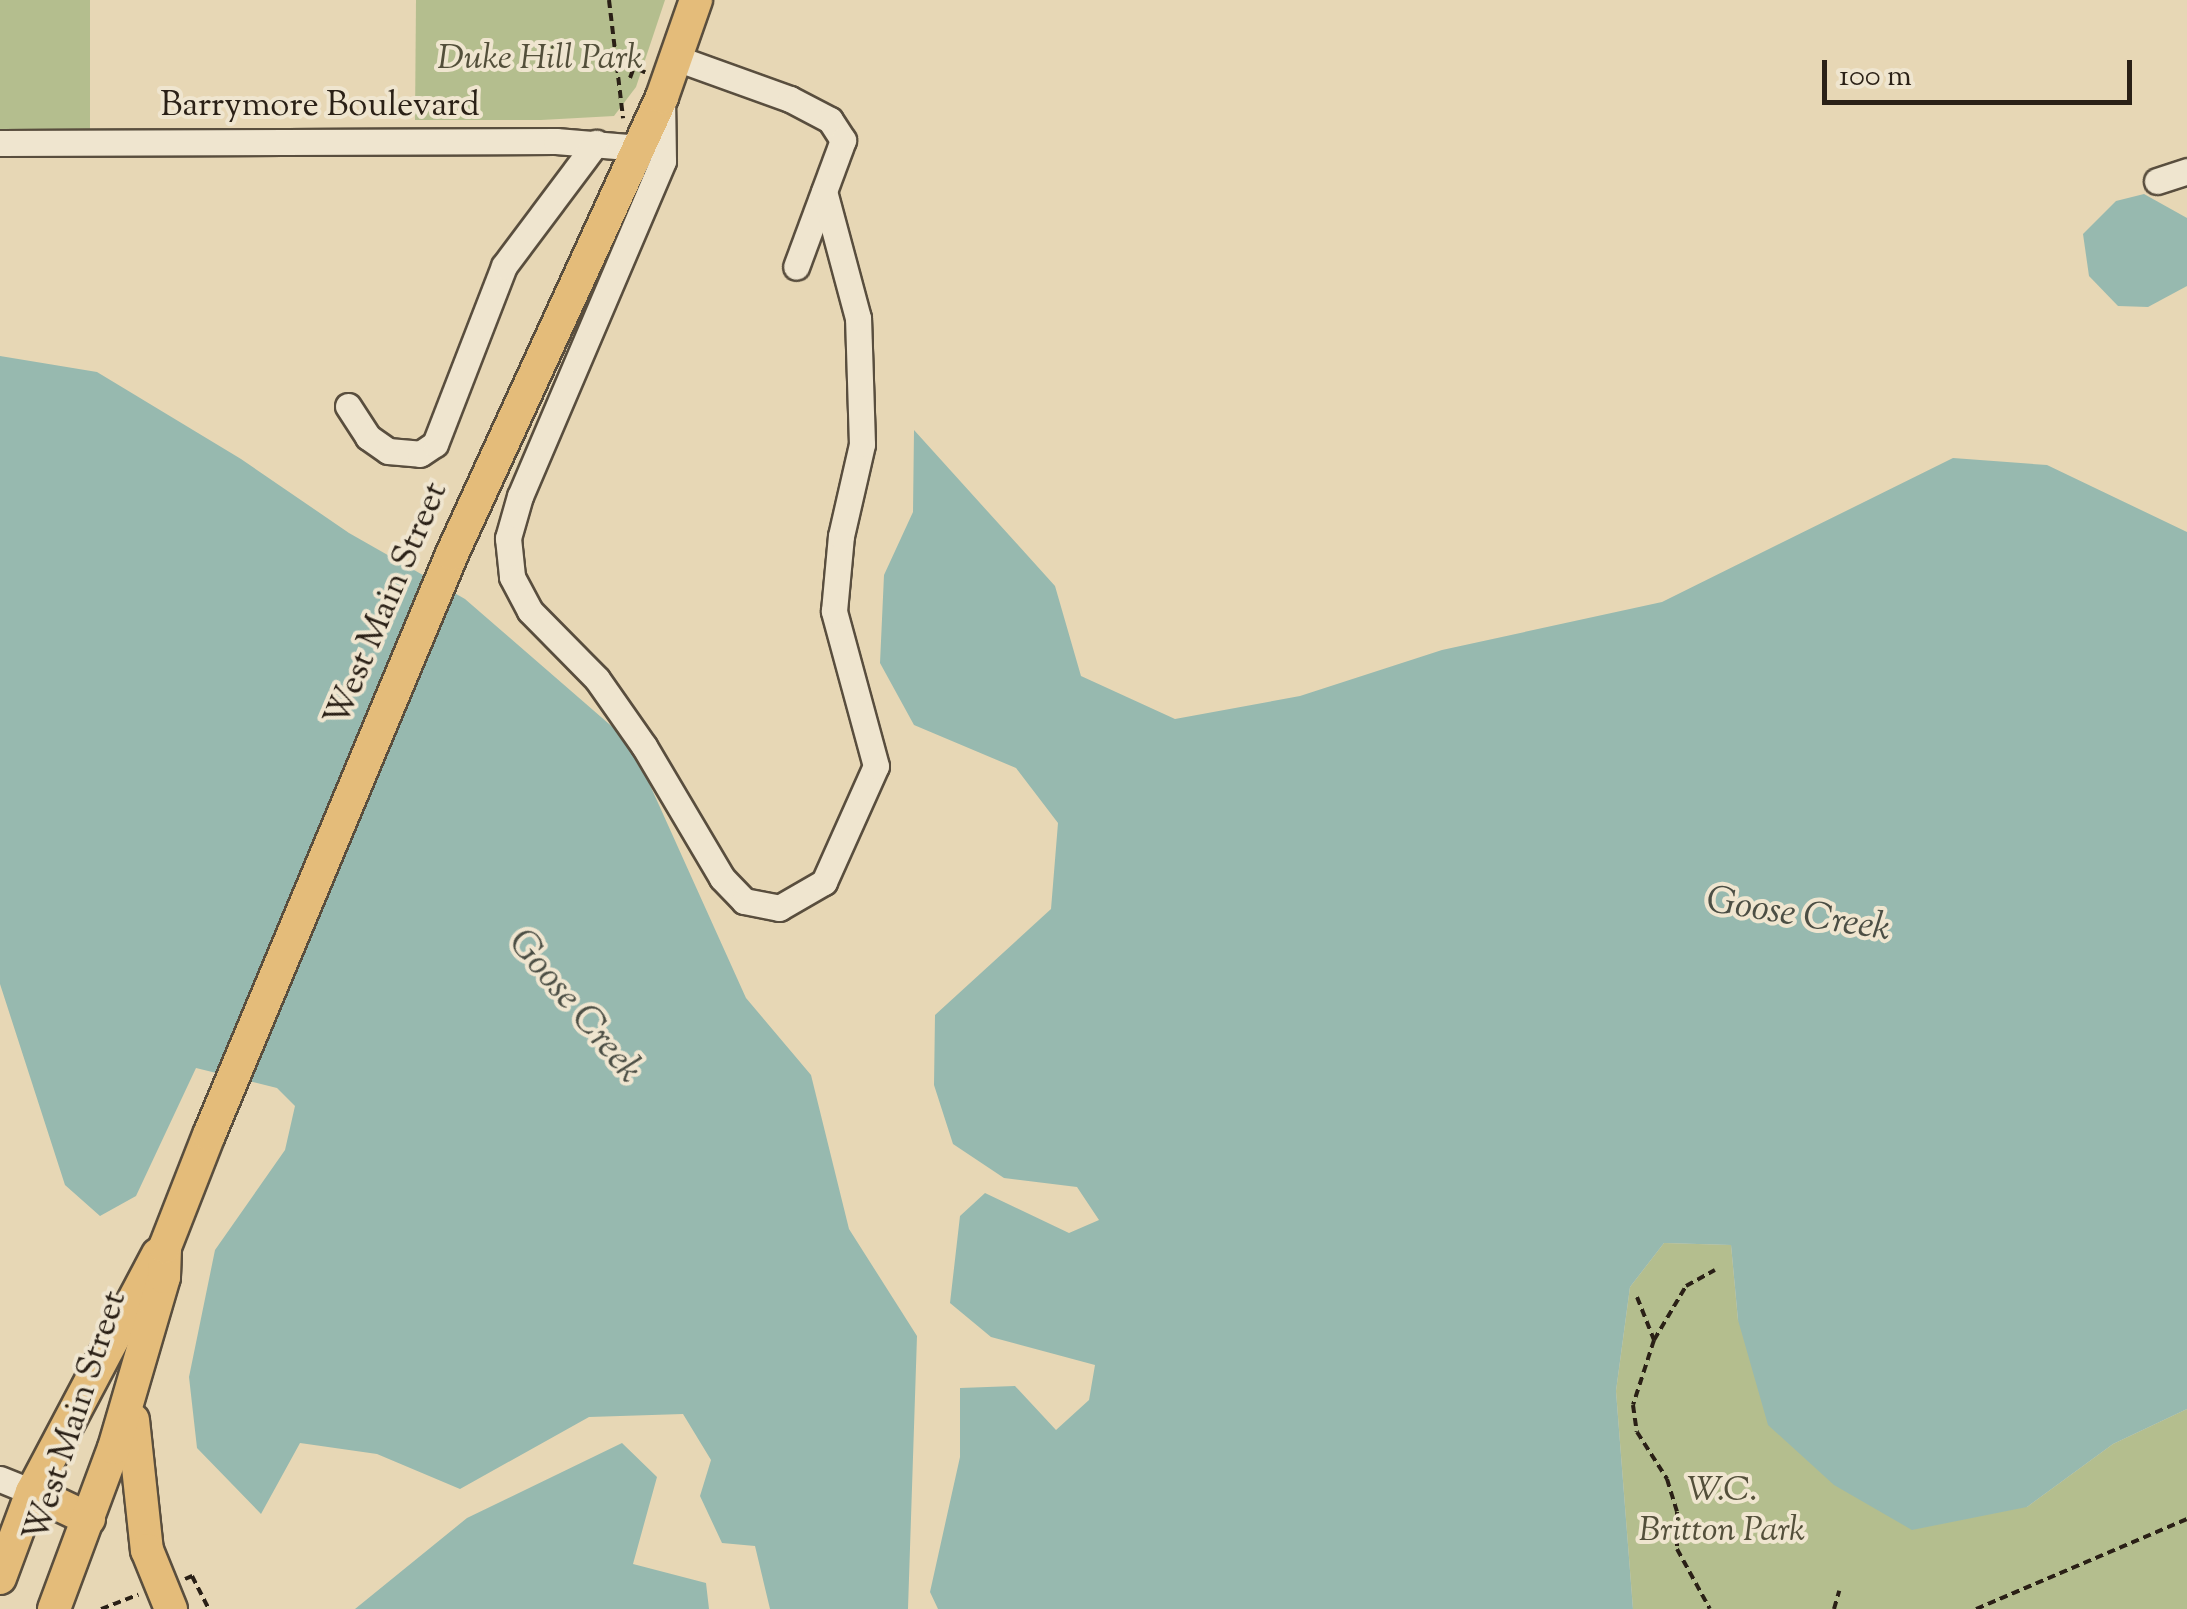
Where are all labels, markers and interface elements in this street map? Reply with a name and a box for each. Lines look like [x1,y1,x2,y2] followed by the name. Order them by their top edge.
[437,39,643,81] park label: Duke Hill Park
[1827,40,2137,102] scale bar
[1839,56,1912,99] text: 100 m
[160,86,480,128] street label: Barrymore Boulevard
[318,476,458,734] street label: West Main Street
[1703,880,1893,954] water label: Goose Creek
[496,922,650,1094] water label: Goose Creek
[17,1286,137,1548] street label: West Main Street
[1639,1471,1805,1553] park label: W.C. Britton Park

